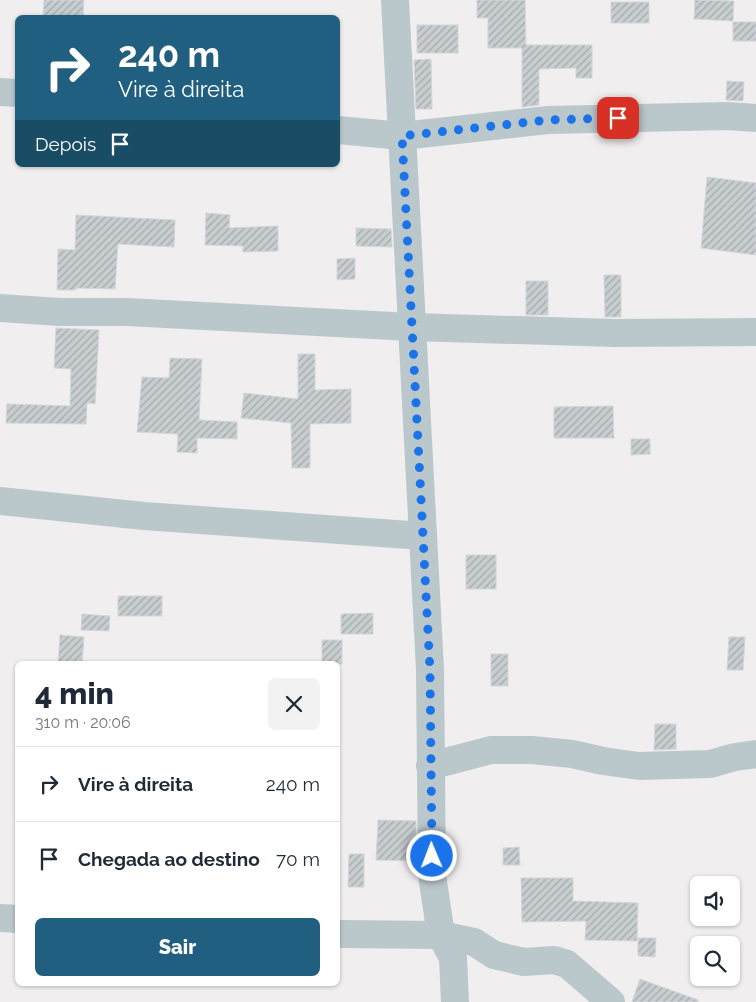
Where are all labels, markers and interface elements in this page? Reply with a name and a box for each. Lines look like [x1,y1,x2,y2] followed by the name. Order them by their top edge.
[118,34,220,75] text: 240 m
[35,35,100,100] icon: right
[118,76,244,102] text: Vire à direita
[597,97,639,139] pin
[604,104,632,132] icon: arrive
[106,130,134,158] icon: arrive
[35,133,96,155] text: Depois
[35,676,114,711] text: 4 min
[268,678,320,730] button: close
[35,713,131,732] text: 310 m · 20:06
[35,770,63,798] icon: right
[78,773,193,795] text: Vire à direita
[266,773,320,795] text: 240 m
[405,829,457,881] position arrow
[35,845,63,873] icon: arrive
[78,848,260,870] text: Chegada ao destino
[276,848,320,870] text: 70 m
[690,876,740,986] map controls
[690,876,740,926] button: sound
[35,918,320,976] button: Sair
[690,936,740,986] button: search

